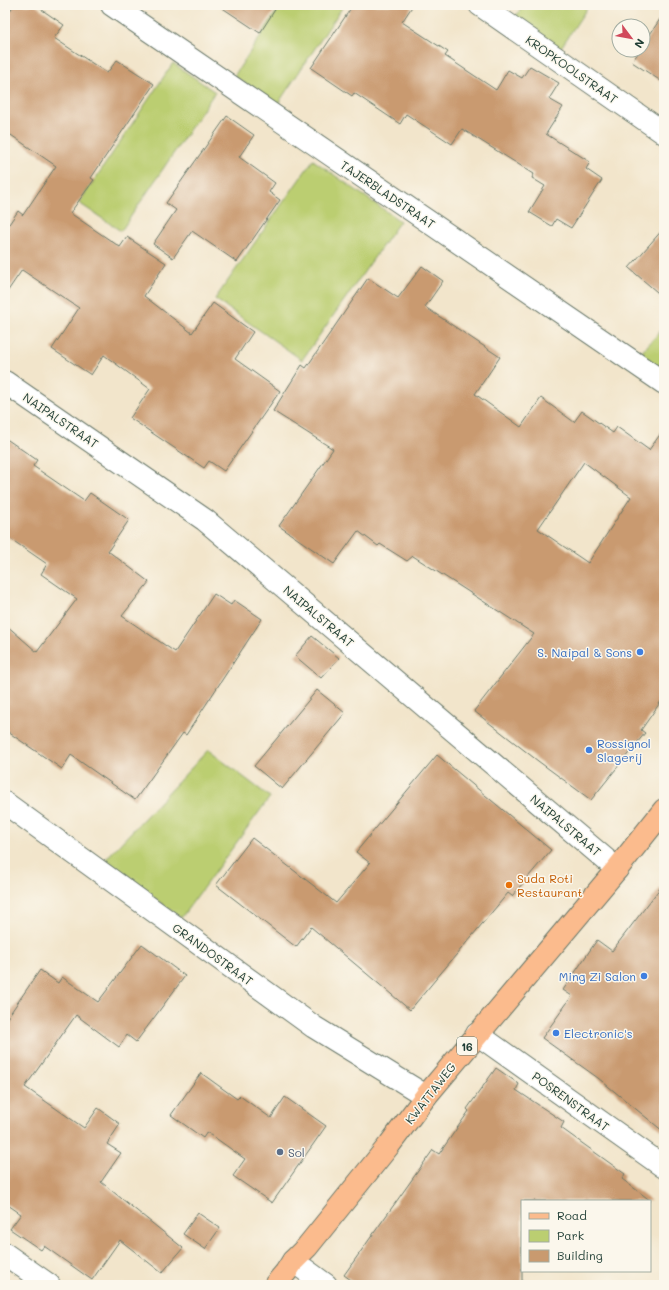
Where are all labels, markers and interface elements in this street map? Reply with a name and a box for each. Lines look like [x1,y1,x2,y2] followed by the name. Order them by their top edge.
[611,18,651,58] north arrow
[523,31,621,107] street label: KROPKOOLSTRAAT
[631,36,648,51] text: N
[338,156,439,232] street label: TAJERBLADSTRAAT
[20,389,102,451] street label: NAIPALSTRAAT
[280,582,358,651] street label: NAIPALSTRAAT
[537,644,632,660] place label: S. Naipal & Sons
[635,647,645,657] marker: S. Naipal & Sons
[597,735,651,765] place label: Rossignol Slagerij
[584,745,594,755] marker: Rossignol Slagerij
[527,791,605,860] street label: NAIPALSTRAAT
[517,870,583,900] place label: Suda Roti Restaurant
[504,880,514,890] marker: Suda Roti Restaurant
[169,919,257,989] street label: GRANDOSTRAAT
[559,968,636,984] place label: Ming Zi Salon
[639,971,649,981] marker: Ming Zi Salon
[564,1025,633,1041] place label: Electronic's
[551,1028,561,1038] marker: Electronic's
[457,1037,477,1055] road number: 16
[401,1059,459,1127] street label: KWATTAWEG
[529,1068,613,1135] street label: POSRENSTRAAT
[288,1144,305,1160] place label: Sol
[275,1147,285,1157] marker: Sol
[521,1200,651,1272] legend
[557,1207,587,1223] text: Road
[557,1227,584,1243] text: Park
[557,1247,603,1263] text: Building

